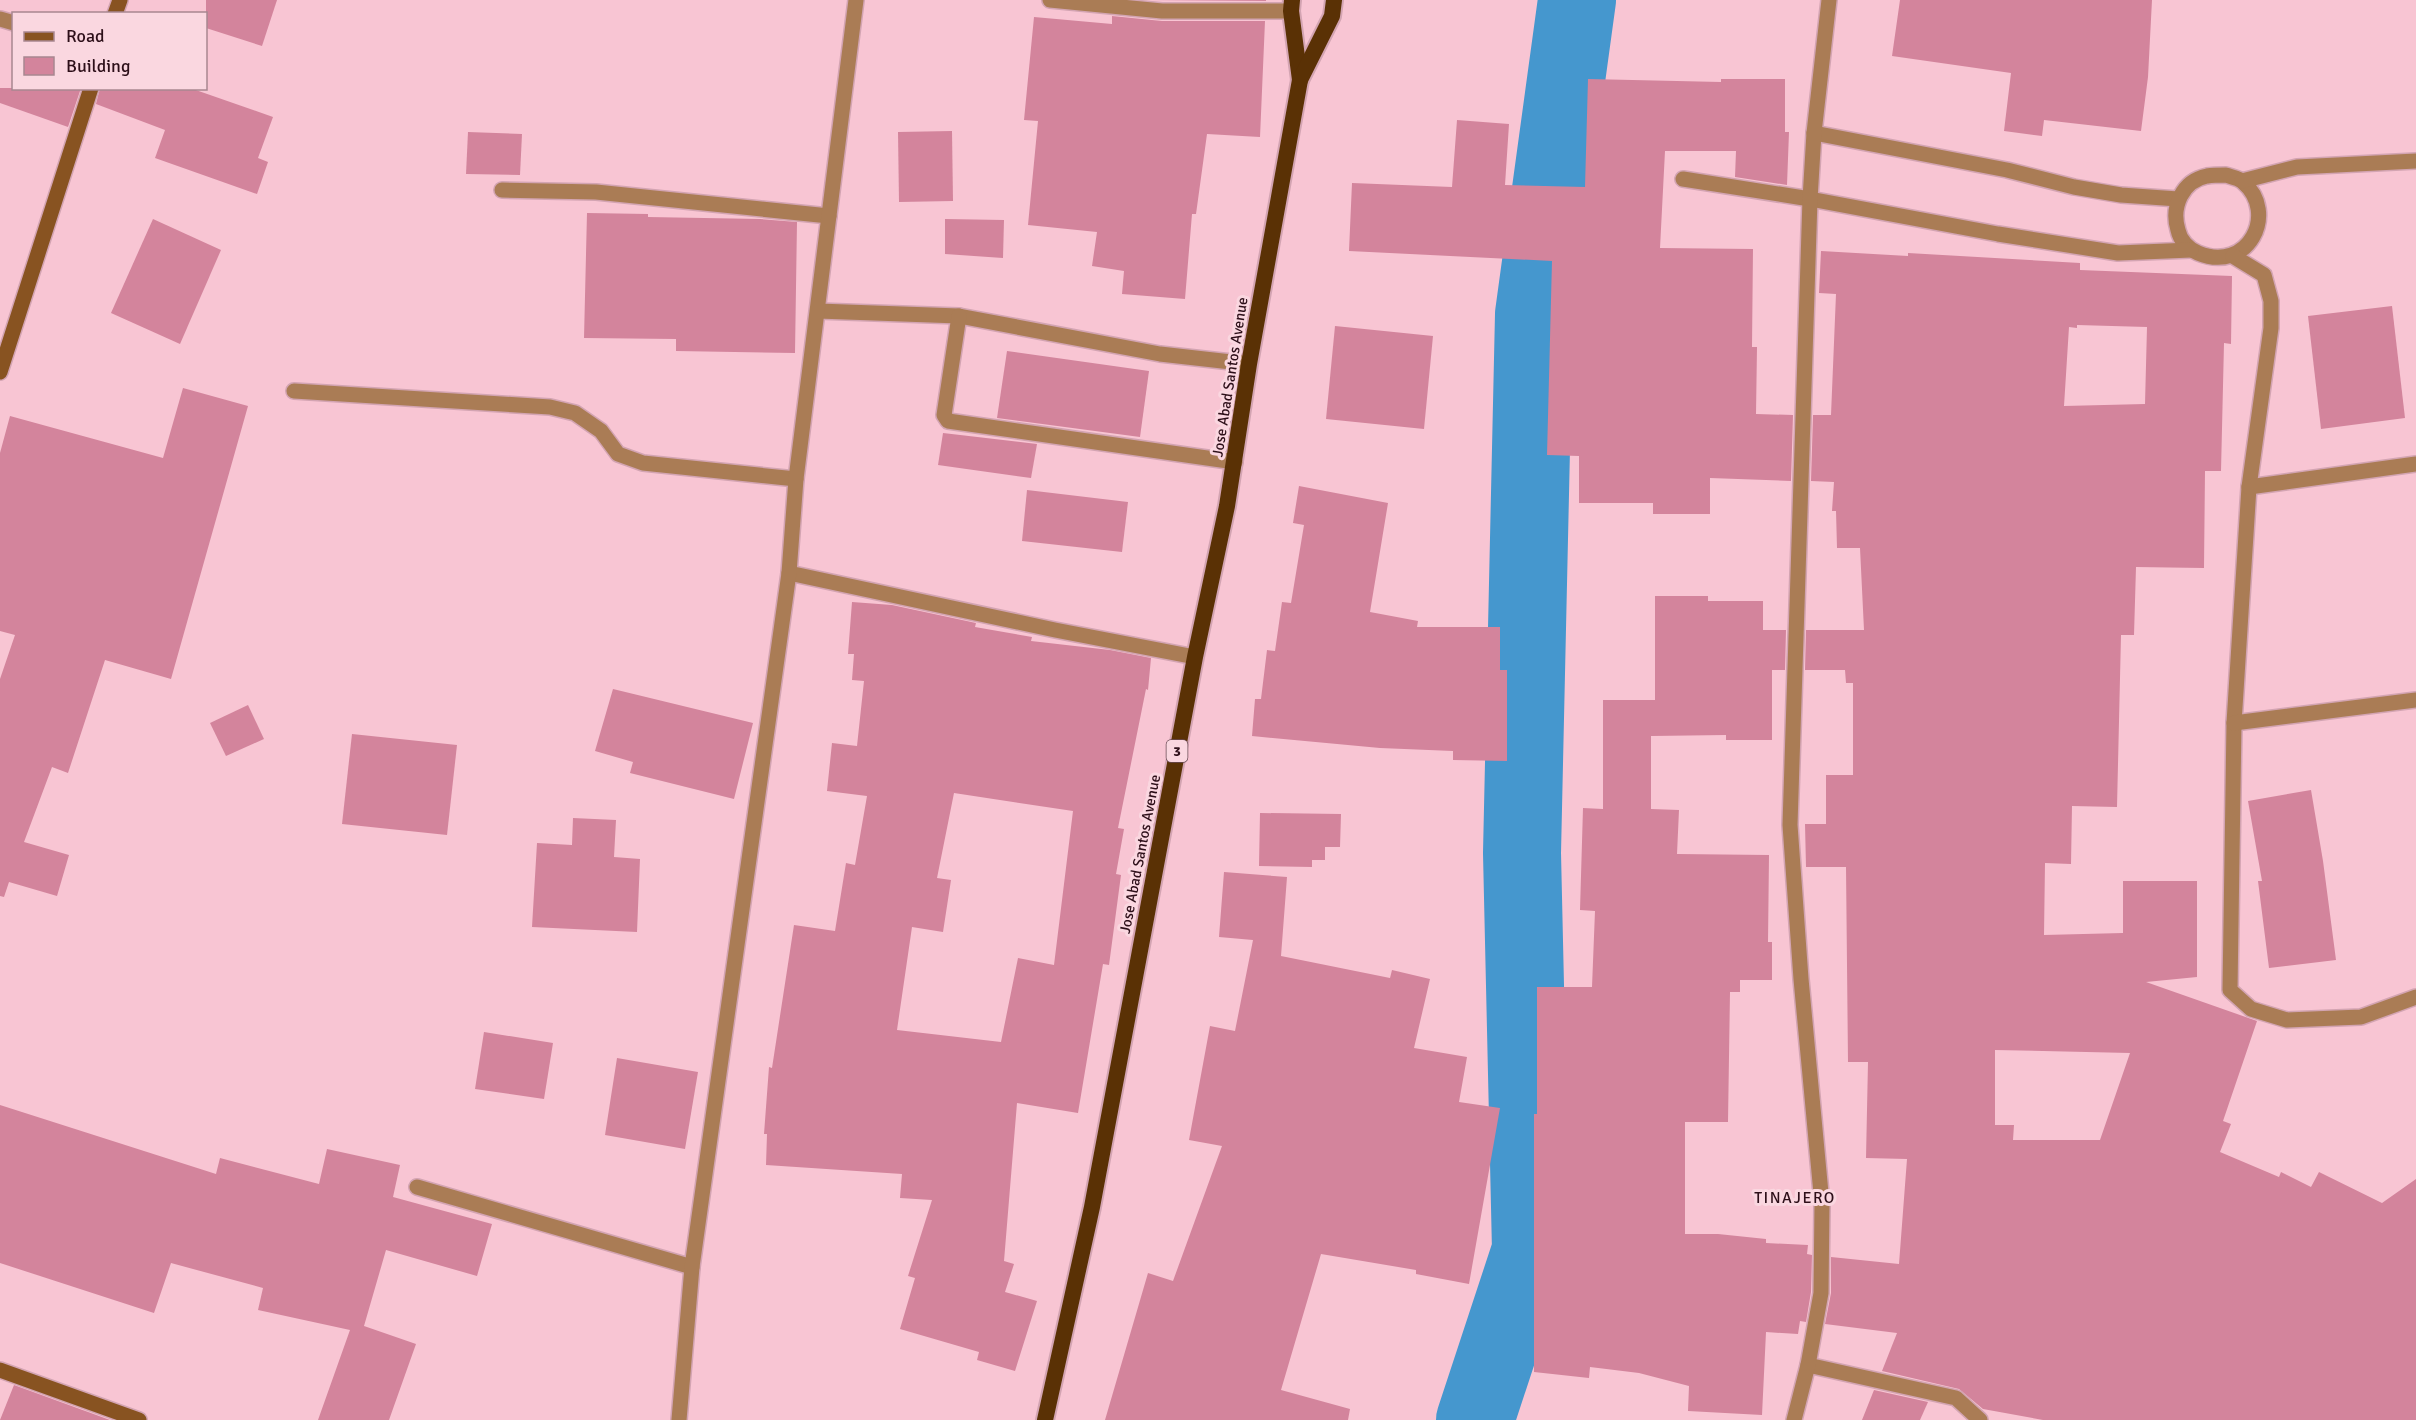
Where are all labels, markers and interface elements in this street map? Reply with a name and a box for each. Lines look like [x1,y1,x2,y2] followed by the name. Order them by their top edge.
[12,12,207,90] legend
[66,25,105,47] text: Road
[66,55,130,77] text: Building
[1208,296,1252,458] street label: Jose Abad Santos Avenue
[1166,740,1188,762] road number: 3
[1116,773,1164,935] street label: Jose Abad Santos Avenue
[1754,1188,1836,1208] district label: TINAJERO

